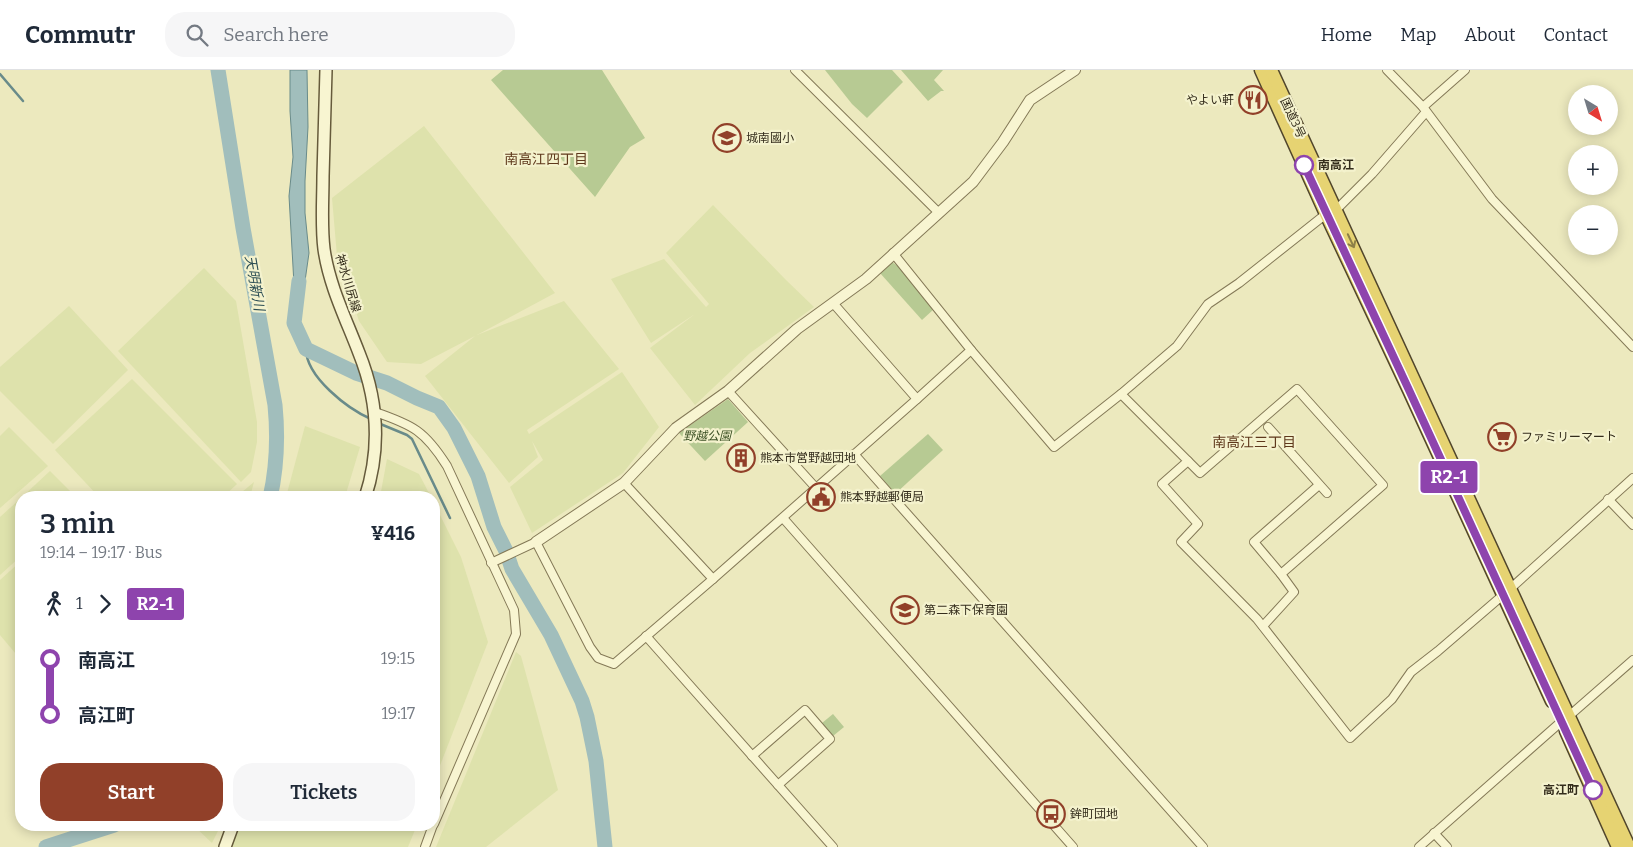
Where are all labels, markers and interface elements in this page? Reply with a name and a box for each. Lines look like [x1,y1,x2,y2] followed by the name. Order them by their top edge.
[165,12,515,57] search box
[25,21,135,49] text: Commutr
[183,21,211,49] icon: search
[223,23,329,46] text: Search here
[1321,24,1372,46] text: Home
[1400,24,1436,46] text: Map
[1464,24,1515,46] text: About
[1543,24,1608,46] text: Contact
[1238,85,1268,115] restaurant icon: やよい軒
[1568,85,1618,135] north arrow
[1568,85,1618,255] map controls
[1186,93,1234,107] place label: やよい軒
[1278,96,1308,140] street label: 国道3号
[712,123,742,153] school or university icon: 城南國小
[746,131,794,145] place label: 城南國小
[1568,145,1618,195] button: +
[504,151,588,168] district label: 南高江四丁目
[1294,155,1314,175] marker: 南高江
[1318,158,1354,172] place label: 南高江
[1568,205,1618,255] button: −
[1346,233,1356,248] one-way arrow
[333,252,363,314] street label: 神水川尻線
[241,254,268,314] water label: 天明新川
[1487,422,1517,452] supermarket icon: ファミリーマート
[683,429,733,443] park label: 野越公園
[1521,430,1617,444] place label: ファミリーマート
[1212,434,1296,451] district label: 南高江三丁目
[726,443,756,473] building icon: 熊本市営野越団地
[760,451,856,465] place label: 熊本市営野越団地
[1414,461,1484,493] line badge: R2-1
[1430,466,1468,488] text: R2-1
[806,482,836,512] public building icon: 熊本野越郵便局
[840,490,924,504] place label: 熊本野越郵便局
[40,507,115,540] text: 3 min
[371,522,415,545] text: ¥416
[40,543,162,562] text: 19:14 – 19:17 · Bus
[40,590,68,618] icon: walk
[91,590,119,618] icon: forward
[137,593,174,615] text: R2-1
[76,594,83,613] text: 1
[890,595,920,625] school or university icon: 第二森下保育園
[924,603,1008,617] place label: 第二森下保育園
[78,649,135,672] text: 南高江
[381,649,415,668] text: 19:15
[78,704,135,727] text: 高江町
[381,704,415,723] text: 19:17
[40,763,223,821] button: Start
[233,763,415,821] button: Tickets
[1583,780,1603,800] marker: 高江町
[1543,783,1579,797] place label: 高江町
[1036,799,1066,829] bus stop icon: 鉾町団地
[1070,807,1118,821] place label: 鉾町団地

